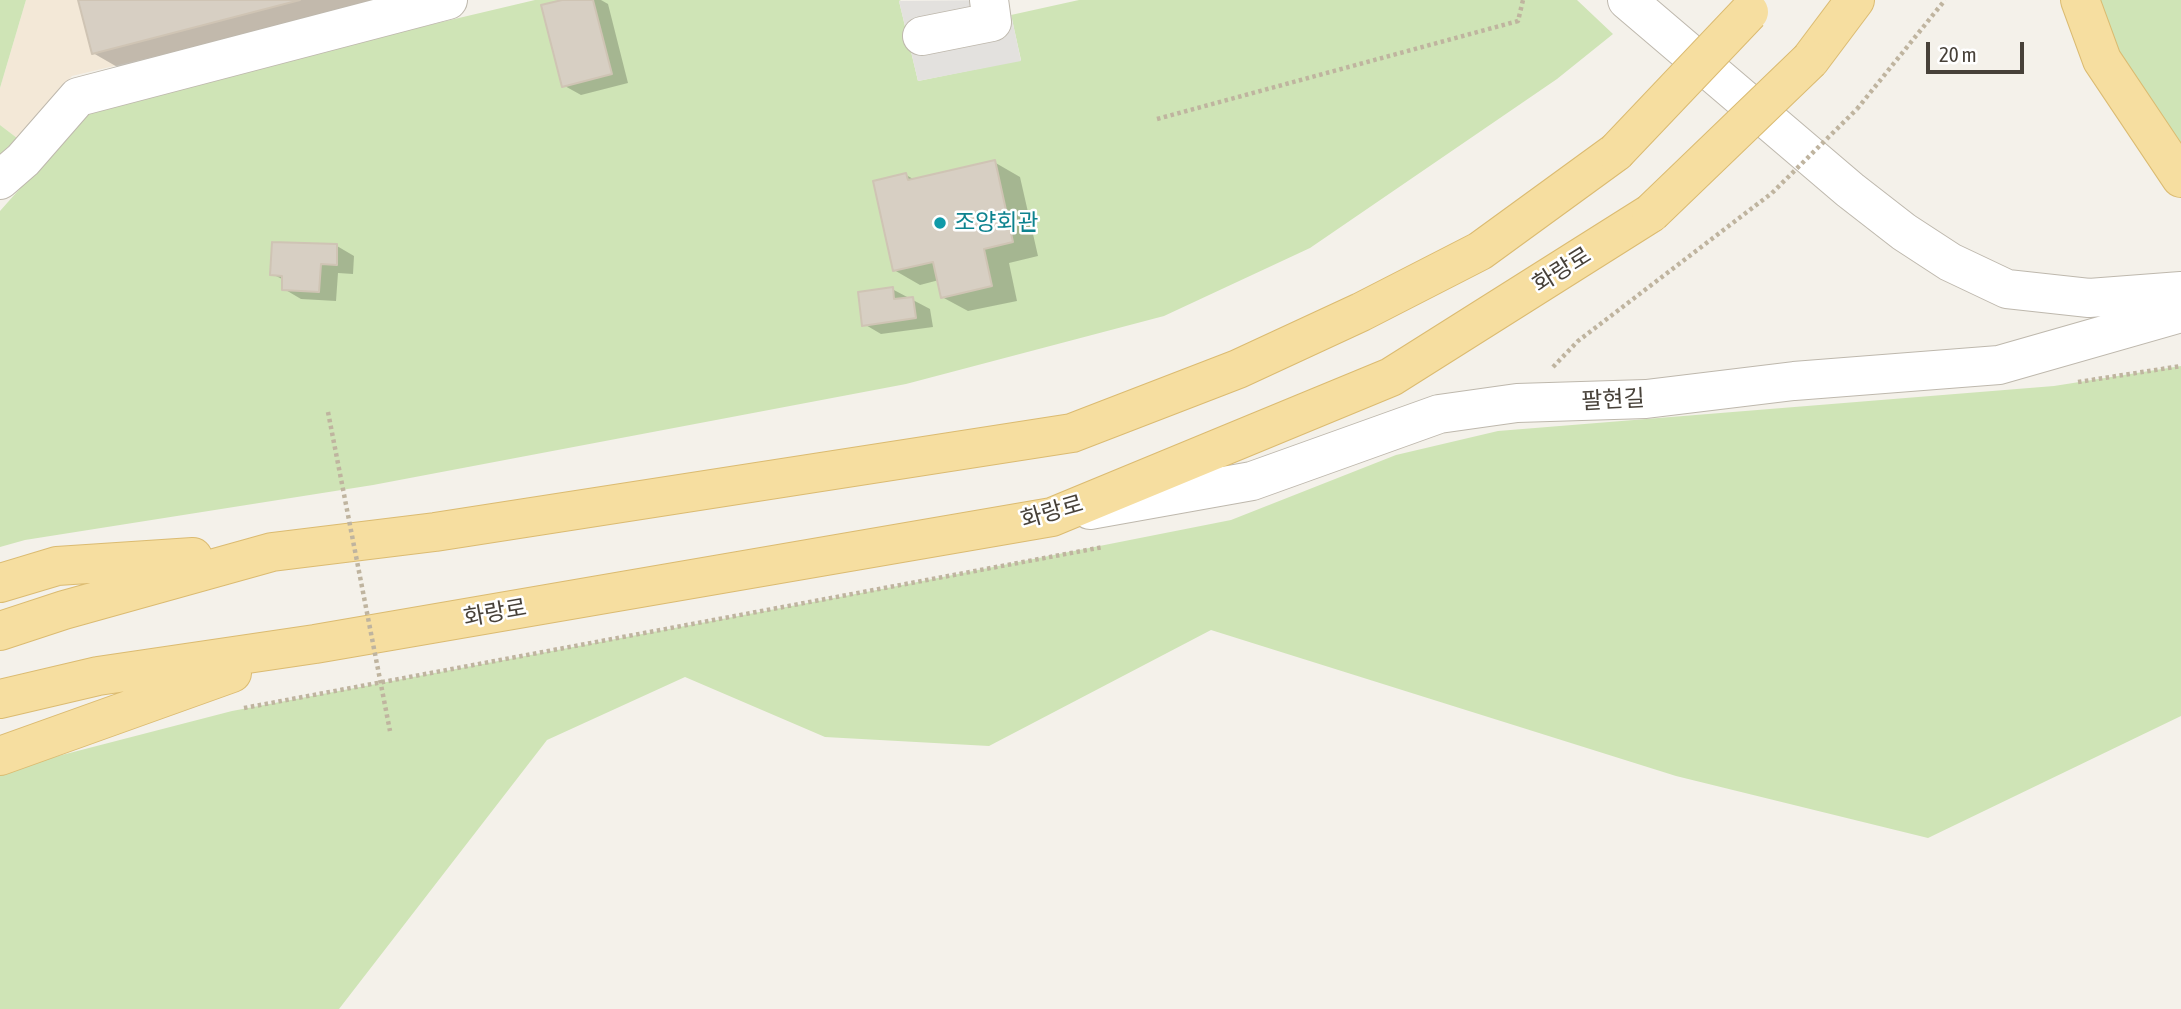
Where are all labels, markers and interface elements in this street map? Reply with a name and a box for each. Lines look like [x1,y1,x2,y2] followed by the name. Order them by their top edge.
[1929,28,2027,72] scale bar
[1939,42,1977,66] text: 20 m
[954,209,1039,237] place label: 조양회관
[932,215,948,231] marker: 조양회관
[1528,241,1596,299] street label: 화랑로
[1581,385,1645,415] street label: 팔현길
[1018,490,1086,534] street label: 화랑로
[461,594,529,632] street label: 화랑로

